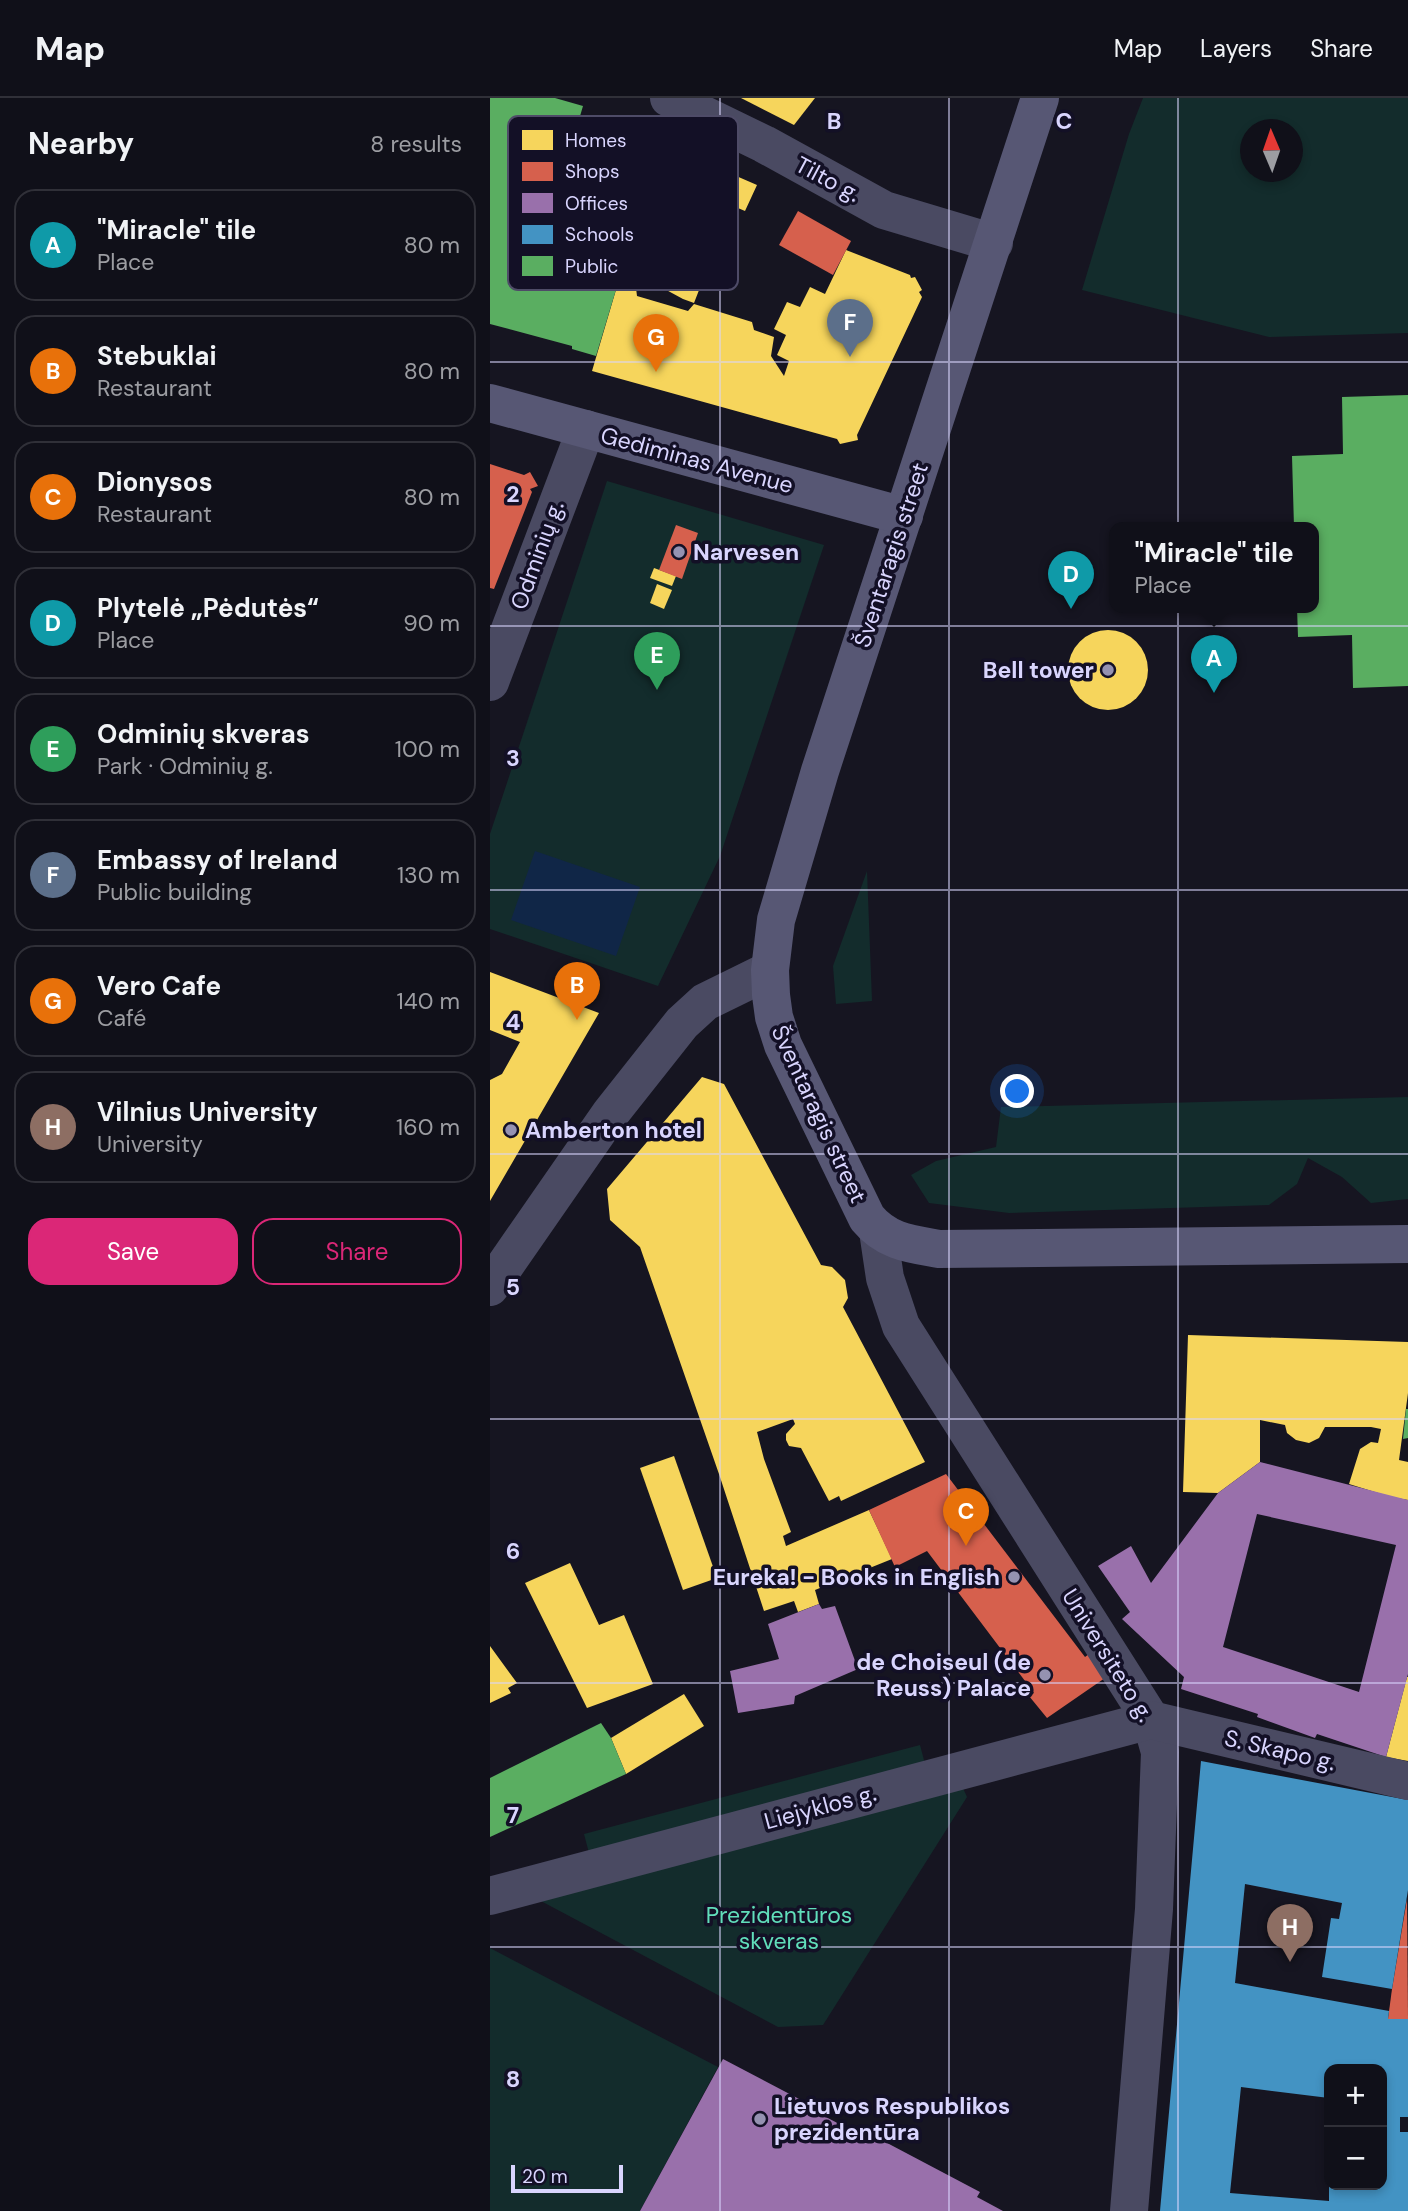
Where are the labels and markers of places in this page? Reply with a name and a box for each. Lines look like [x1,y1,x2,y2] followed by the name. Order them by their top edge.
[827,299,873,357] pin: F
[633,314,679,372] pin: G
[693,537,799,567] place label: Narvesen
[671,544,687,560] marker: Narvesen
[1048,551,1094,609] pin: D
[634,632,680,690] pin: E
[1191,635,1237,693] pin: A
[983,655,1094,685] place label: Bell tower
[1100,662,1116,678] marker: Bell tower
[554,962,600,1020] pin: B
[525,1115,702,1145] place label: Amberton hotel
[503,1122,519,1138] marker: Amberton hotel
[943,1488,989,1546] pin: C
[713,1562,1000,1592] place label: Eureka! - Books in English
[1006,1569,1022,1585] marker: Eureka! - Books in English
[856,1647,1031,1703] place label: de Choiseul (de Reuss) Palace
[1037,1667,1053,1683] marker: de Choiseul (de Reuss) Palace
[1267,1904,1313,1962] pin: H
[774,2091,1010,2147] place label: Lietuvos Respublikos prezidentūra
[752,2111,768,2127] marker: Lietuvos Respublikos prezidentūra

